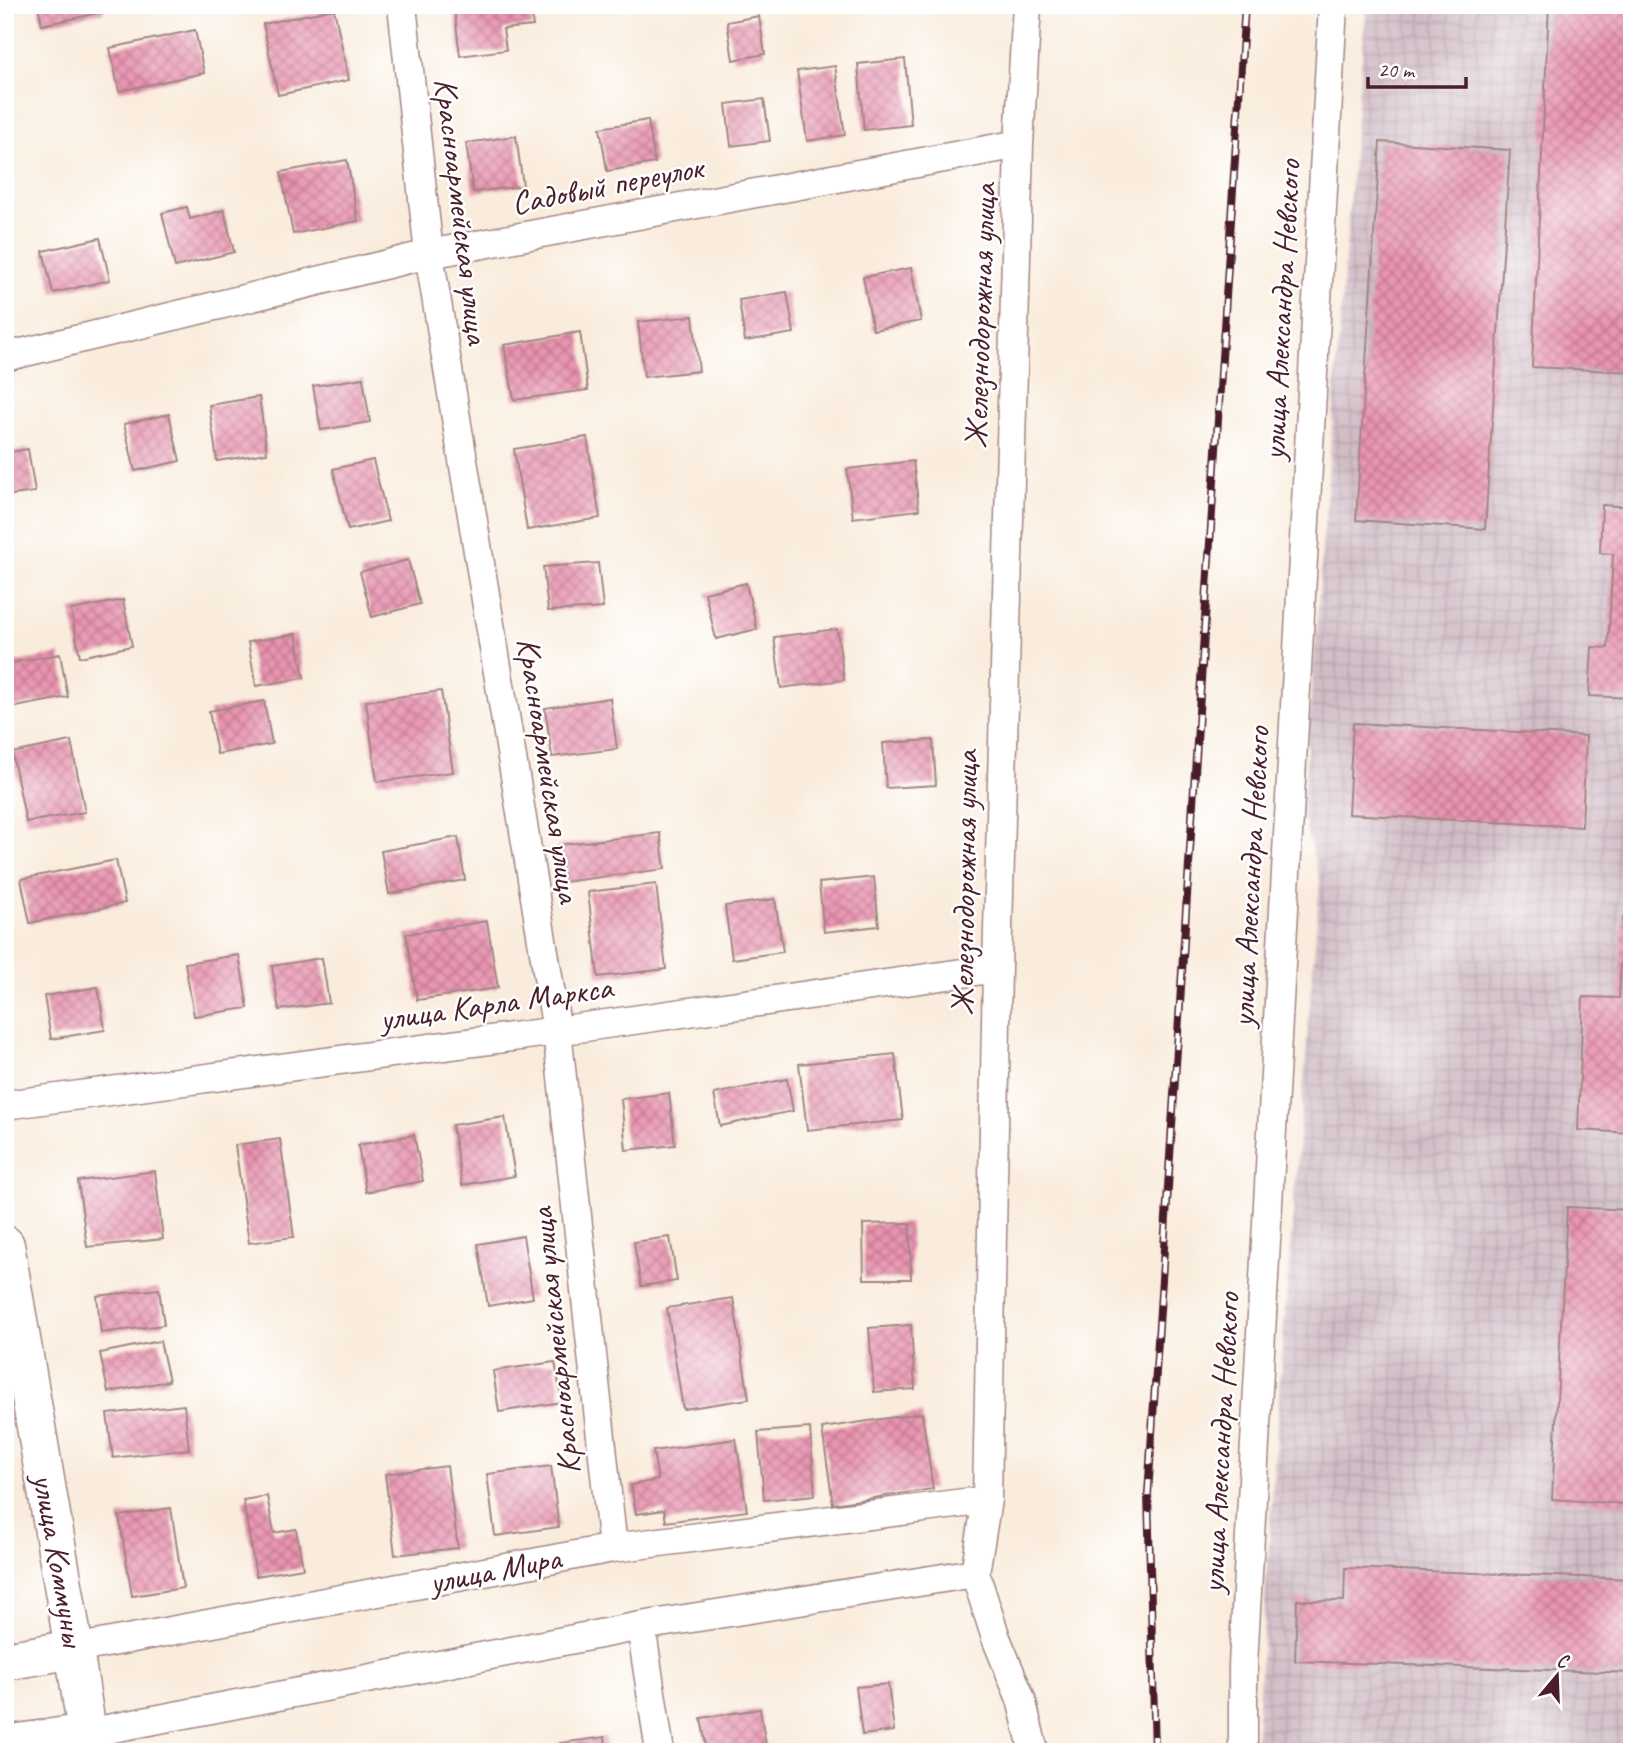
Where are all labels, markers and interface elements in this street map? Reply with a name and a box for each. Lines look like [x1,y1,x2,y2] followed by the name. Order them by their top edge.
[1368,46,1466,90] scale bar
[1378,57,1416,83] text: 20 m
[425,76,499,348] street label: Красноармейская улица
[508,145,709,224] street label: Садовый переулок
[1252,157,1310,463] street label: улица Александра Невского
[954,180,1006,449] street label: Железнодорожная улица
[507,635,591,907] street label: Красноармейская улица
[1221,724,1279,1030] street label: улица Александра Невского
[941,747,987,1016] street label: Железнодорожная улица
[375,966,617,1040] street label: улица Карла Маркса
[520,1204,590,1476] street label: Красноармейская улица
[1191,1290,1249,1596] street label: улица Александра Невского
[23,1469,95,1652] street label: улица Коммуны
[424,1536,566,1604] street label: улица Мира
[1522,1642,1592,1712] north arrow
[1554,1648,1573,1675] text: С

